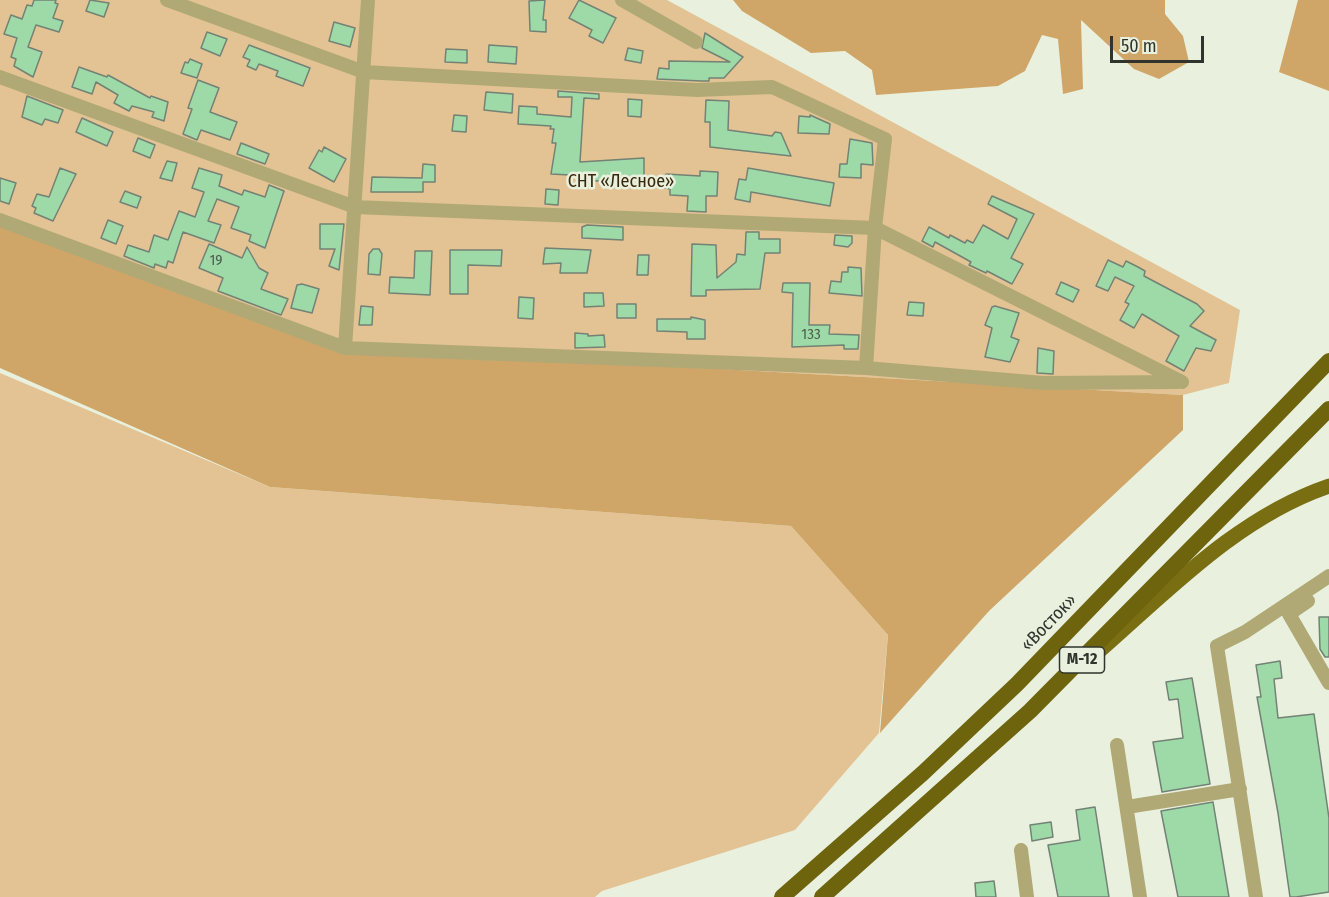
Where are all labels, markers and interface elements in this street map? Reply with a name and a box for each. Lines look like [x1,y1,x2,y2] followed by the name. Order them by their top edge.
[1113,24,1208,62] scale bar
[1121,35,1157,57] text: 50 m
[568,171,674,193] park label: СНТ «Лесное»
[209,252,223,270] house number: 19
[801,326,821,344] house number: 133
[1017,590,1081,656] street label: «Восток»
[1060,647,1104,673] road number: М-12

